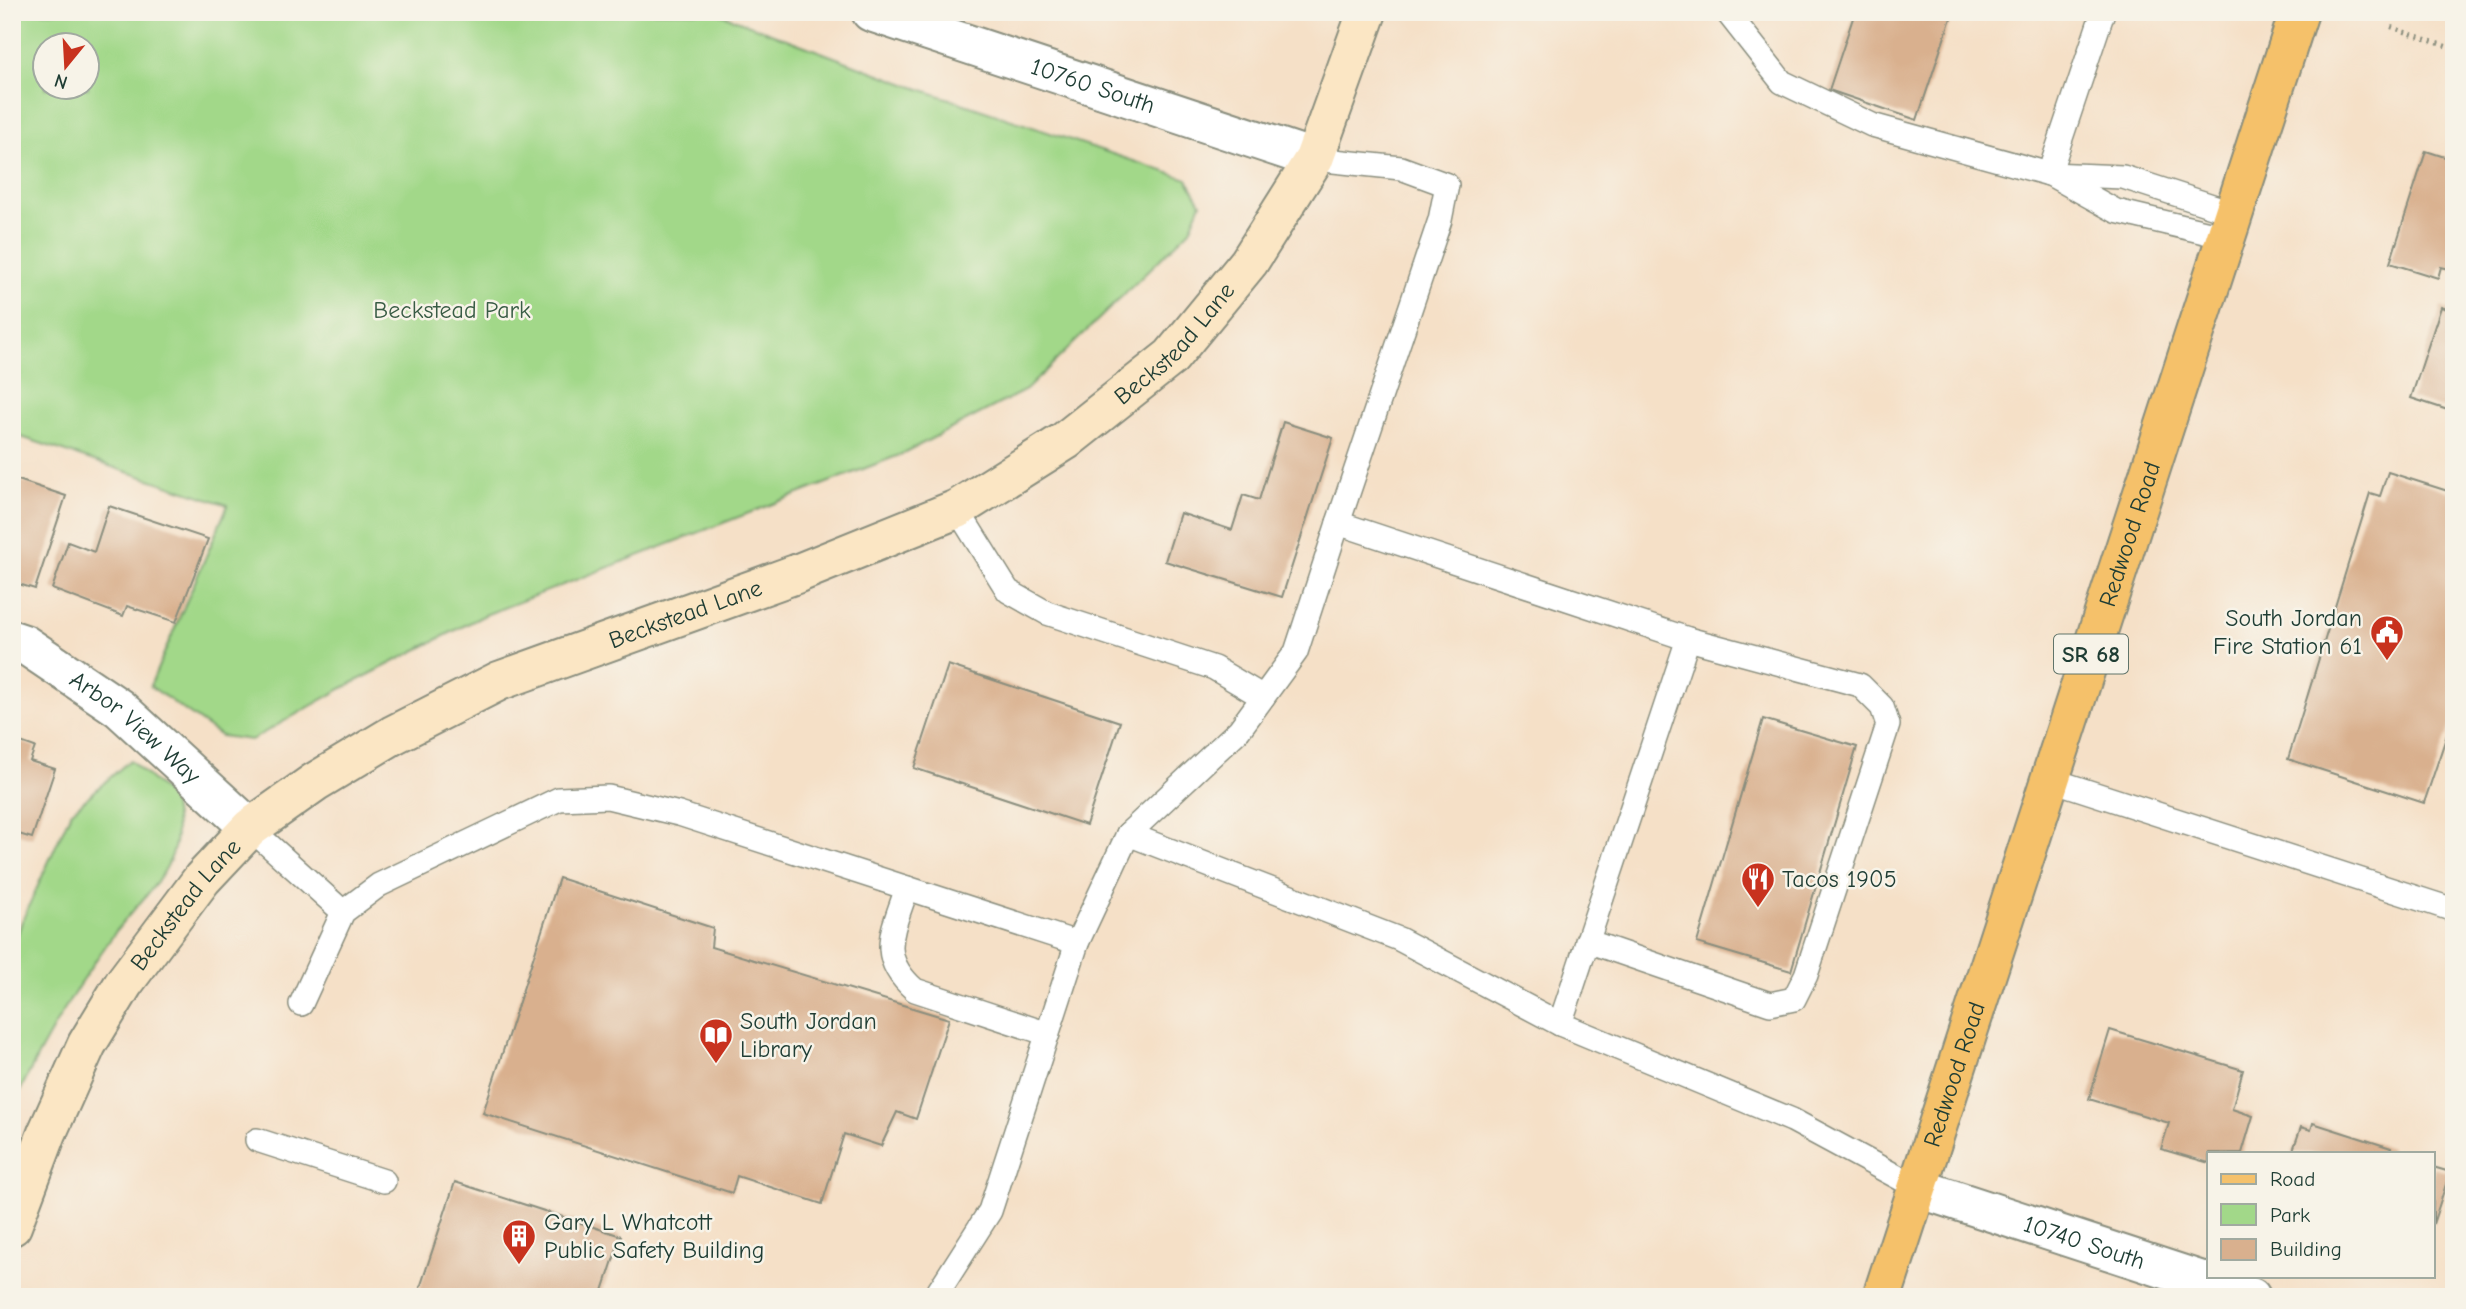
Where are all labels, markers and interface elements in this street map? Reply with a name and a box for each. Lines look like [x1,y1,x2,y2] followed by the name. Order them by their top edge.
[32,32,102,102] north arrow
[1027,52,1159,119] street label: 10760 South
[52,69,70,94] text: N
[1109,277,1240,411] street label: Beckstead Lane
[373,296,531,324] park label: Beckstead Park
[2093,458,2166,610] street label: Redwood Road
[605,573,766,654] street label: Beckstead Lane
[2213,604,2362,660] place label: South Jordan Fire Station 61
[2368,613,2406,662] public building icon: South Jordan Fire Station 61
[2054,634,2128,674] road number: SR 68
[65,665,207,790] street label: Arbor View Way
[124,833,247,976] street label: Beckstead Lane
[1739,860,1777,909] restaurant icon: Tacos 1905
[1782,865,1897,893] place label: Tacos 1905
[1918,998,1991,1150] street label: Redwood Road
[740,1007,877,1063] place label: South Jordan Library
[697,1016,735,1065] library icon: South Jordan Library
[2207,1152,2434,1278] legend
[2270,1167,2315,1191] text: Road
[2270,1203,2310,1227] text: Park
[544,1208,764,1264] place label: Gary L Whatcott Public Safety Building
[2020,1210,2148,1275] street label: 10740 South
[500,1217,538,1266] building icon: Gary L Whatcott Public Safety Building
[2270,1237,2342,1261] text: Building

